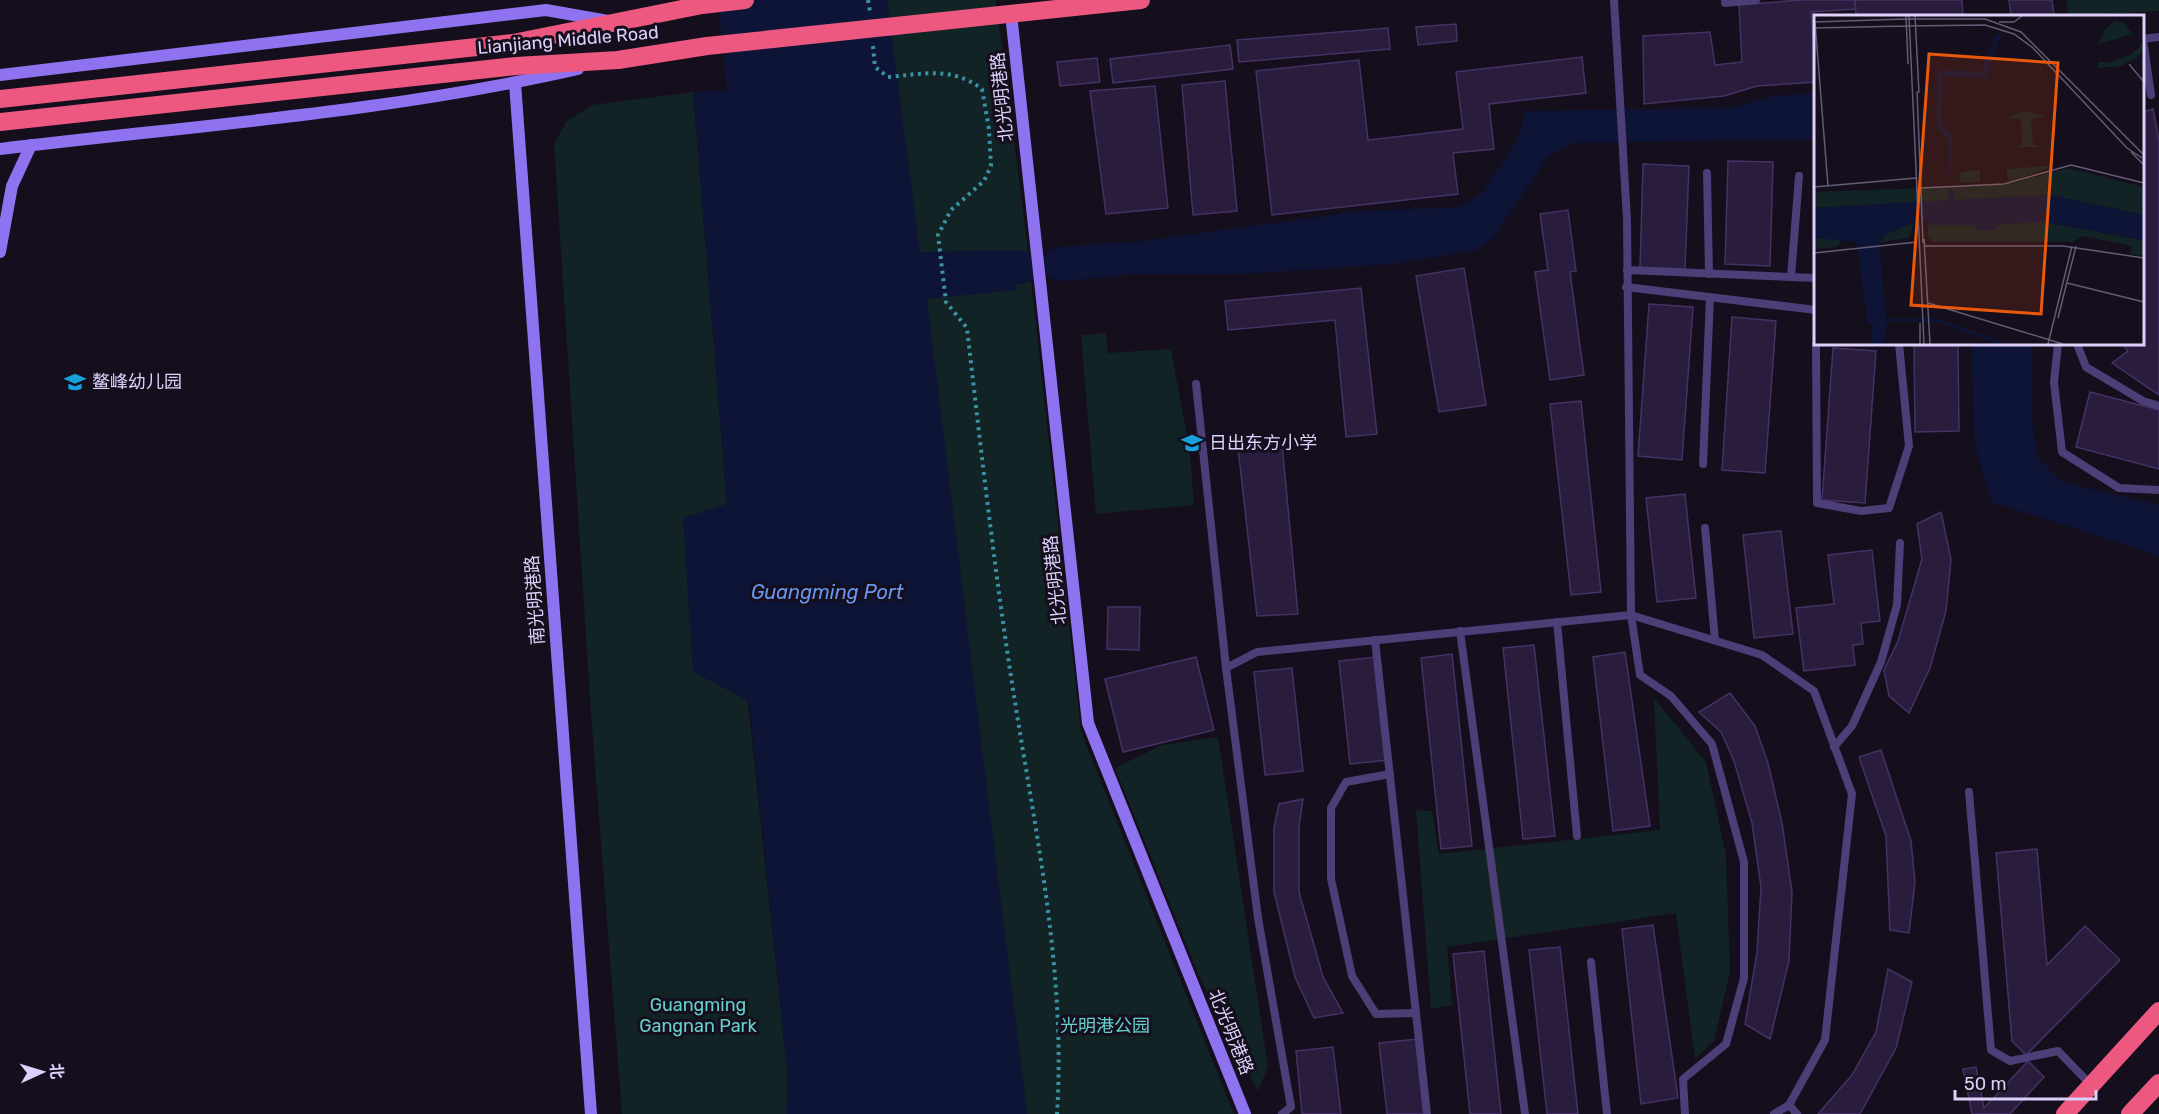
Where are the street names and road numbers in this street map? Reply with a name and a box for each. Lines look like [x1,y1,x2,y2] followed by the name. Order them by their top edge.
[476,21,660,59] street label: Lianjiang Middle Road
[986,51,1018,143] street label: 北光明港路
[1039,534,1071,626] street label: 北光明港路
[521,554,549,646] street label: 南光明港路
[1204,986,1258,1078] street label: 北光明港路

